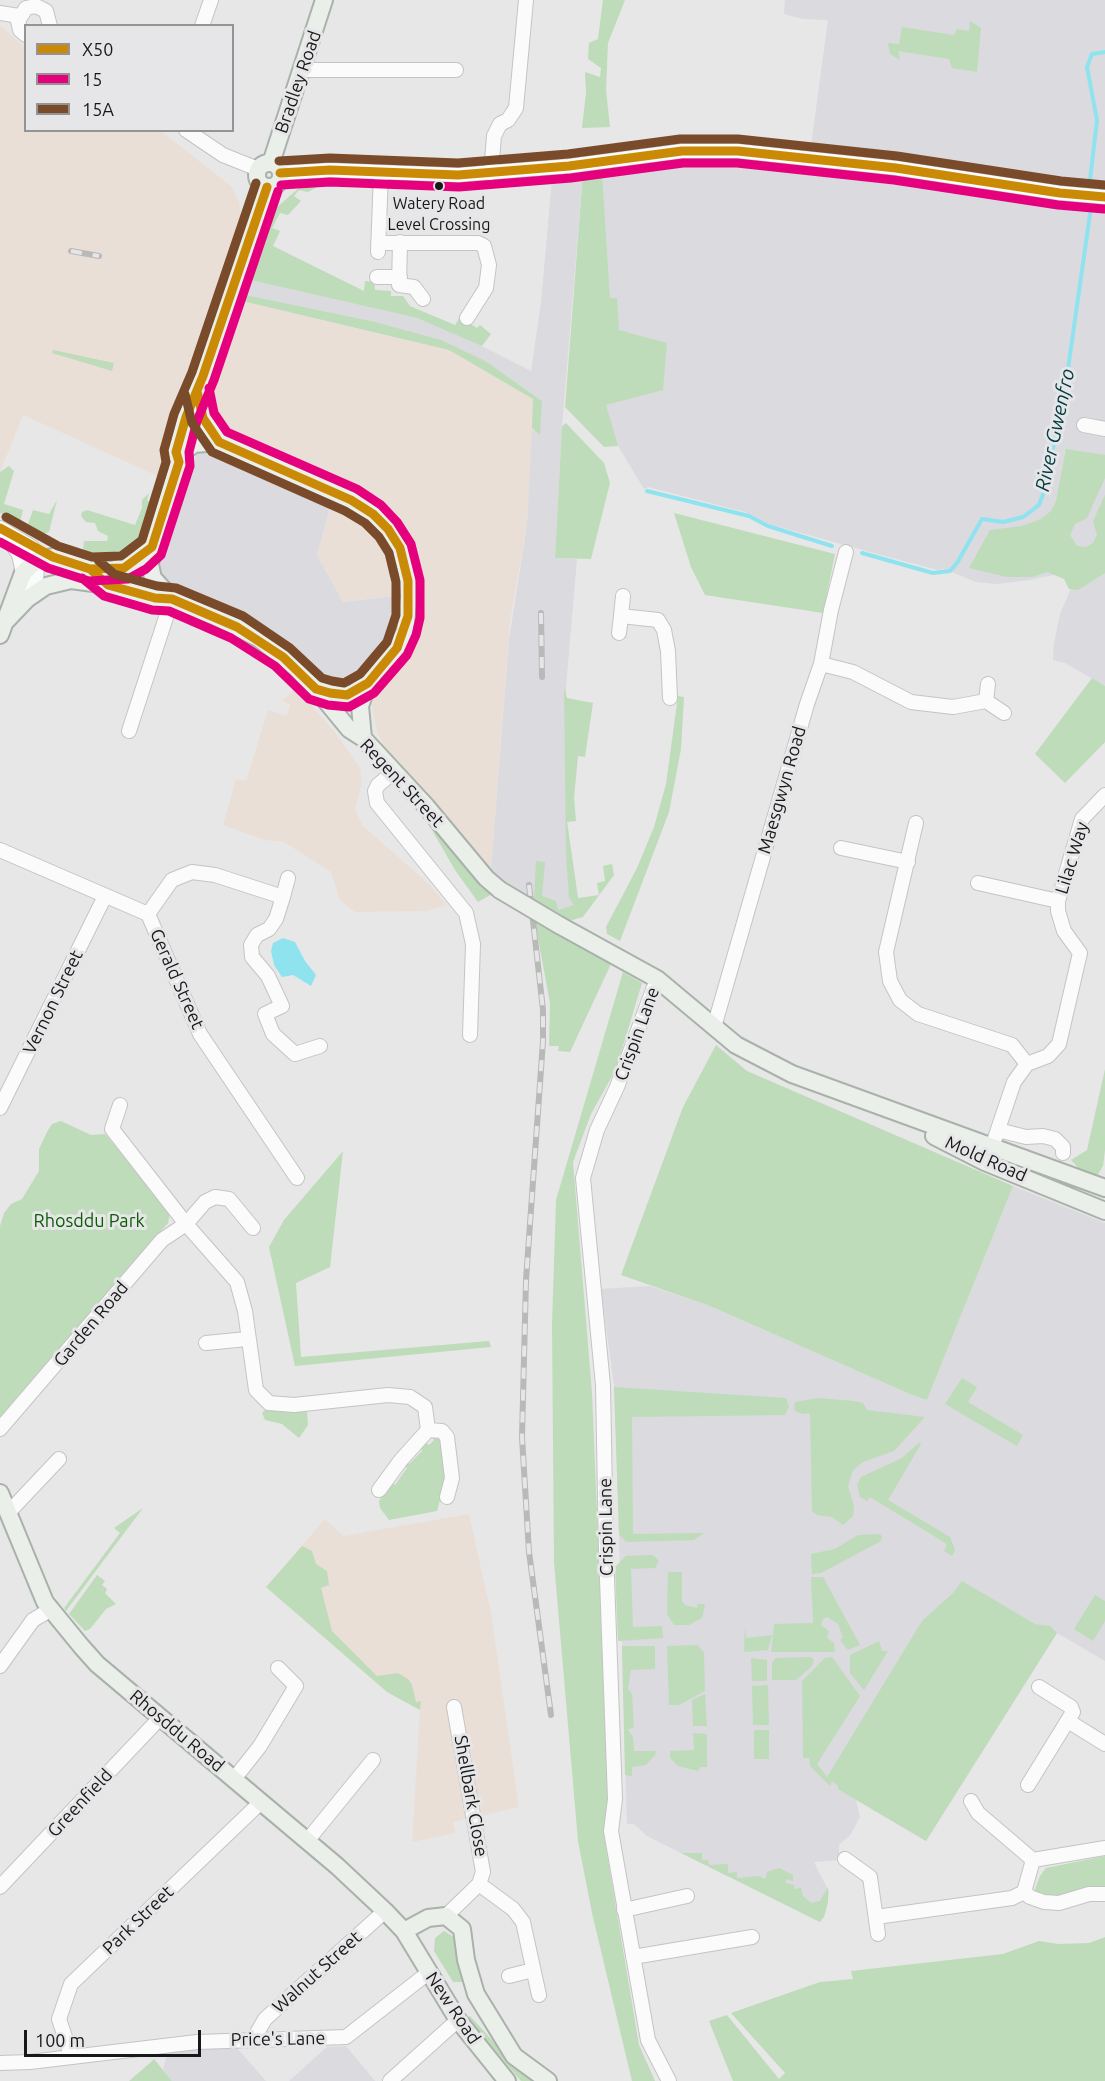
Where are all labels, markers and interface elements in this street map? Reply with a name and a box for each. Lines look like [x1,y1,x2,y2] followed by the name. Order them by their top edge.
[24,24,234,132] legend
[270,28,326,136] street label: Bradley Road
[82,39,113,59] text: X50
[82,69,102,89] text: 15
[82,99,114,119] text: 15A
[433,180,445,192] marker: Watery Road Level Crossing
[388,194,490,232] place label: Watery Road Level Crossing
[1030,366,1080,494] water label: River Gwenfro
[753,724,811,856] street label: Maesgwyn Road
[356,734,448,832] street label: Regent Street
[1051,819,1093,897] street label: Lilac Way
[145,925,209,1033] street label: Gerald Street
[19,946,87,1058] street label: Vernon Street
[610,984,664,1084] street label: Crispin Lane
[942,1131,1030,1187] street label: Mold Road
[33,1210,145,1232] park label: Rhosddu Park
[49,1277,133,1371] street label: Garden Road
[594,1478,618,1576] street label: Crispin Lane
[125,1685,229,1777] street label: Rhosddu Road
[450,1734,492,1858] street label: Shellbark Close
[43,1764,117,1842] street label: Greenfield
[98,1881,178,1959] street label: Park Street
[268,1926,366,2018] street label: Walnut Street
[421,1968,485,2048] street label: New Road
[27,2018,204,2056] scale bar
[230,2027,326,2051] street label: Price's Lane
[35,2030,85,2050] text: 100 m

